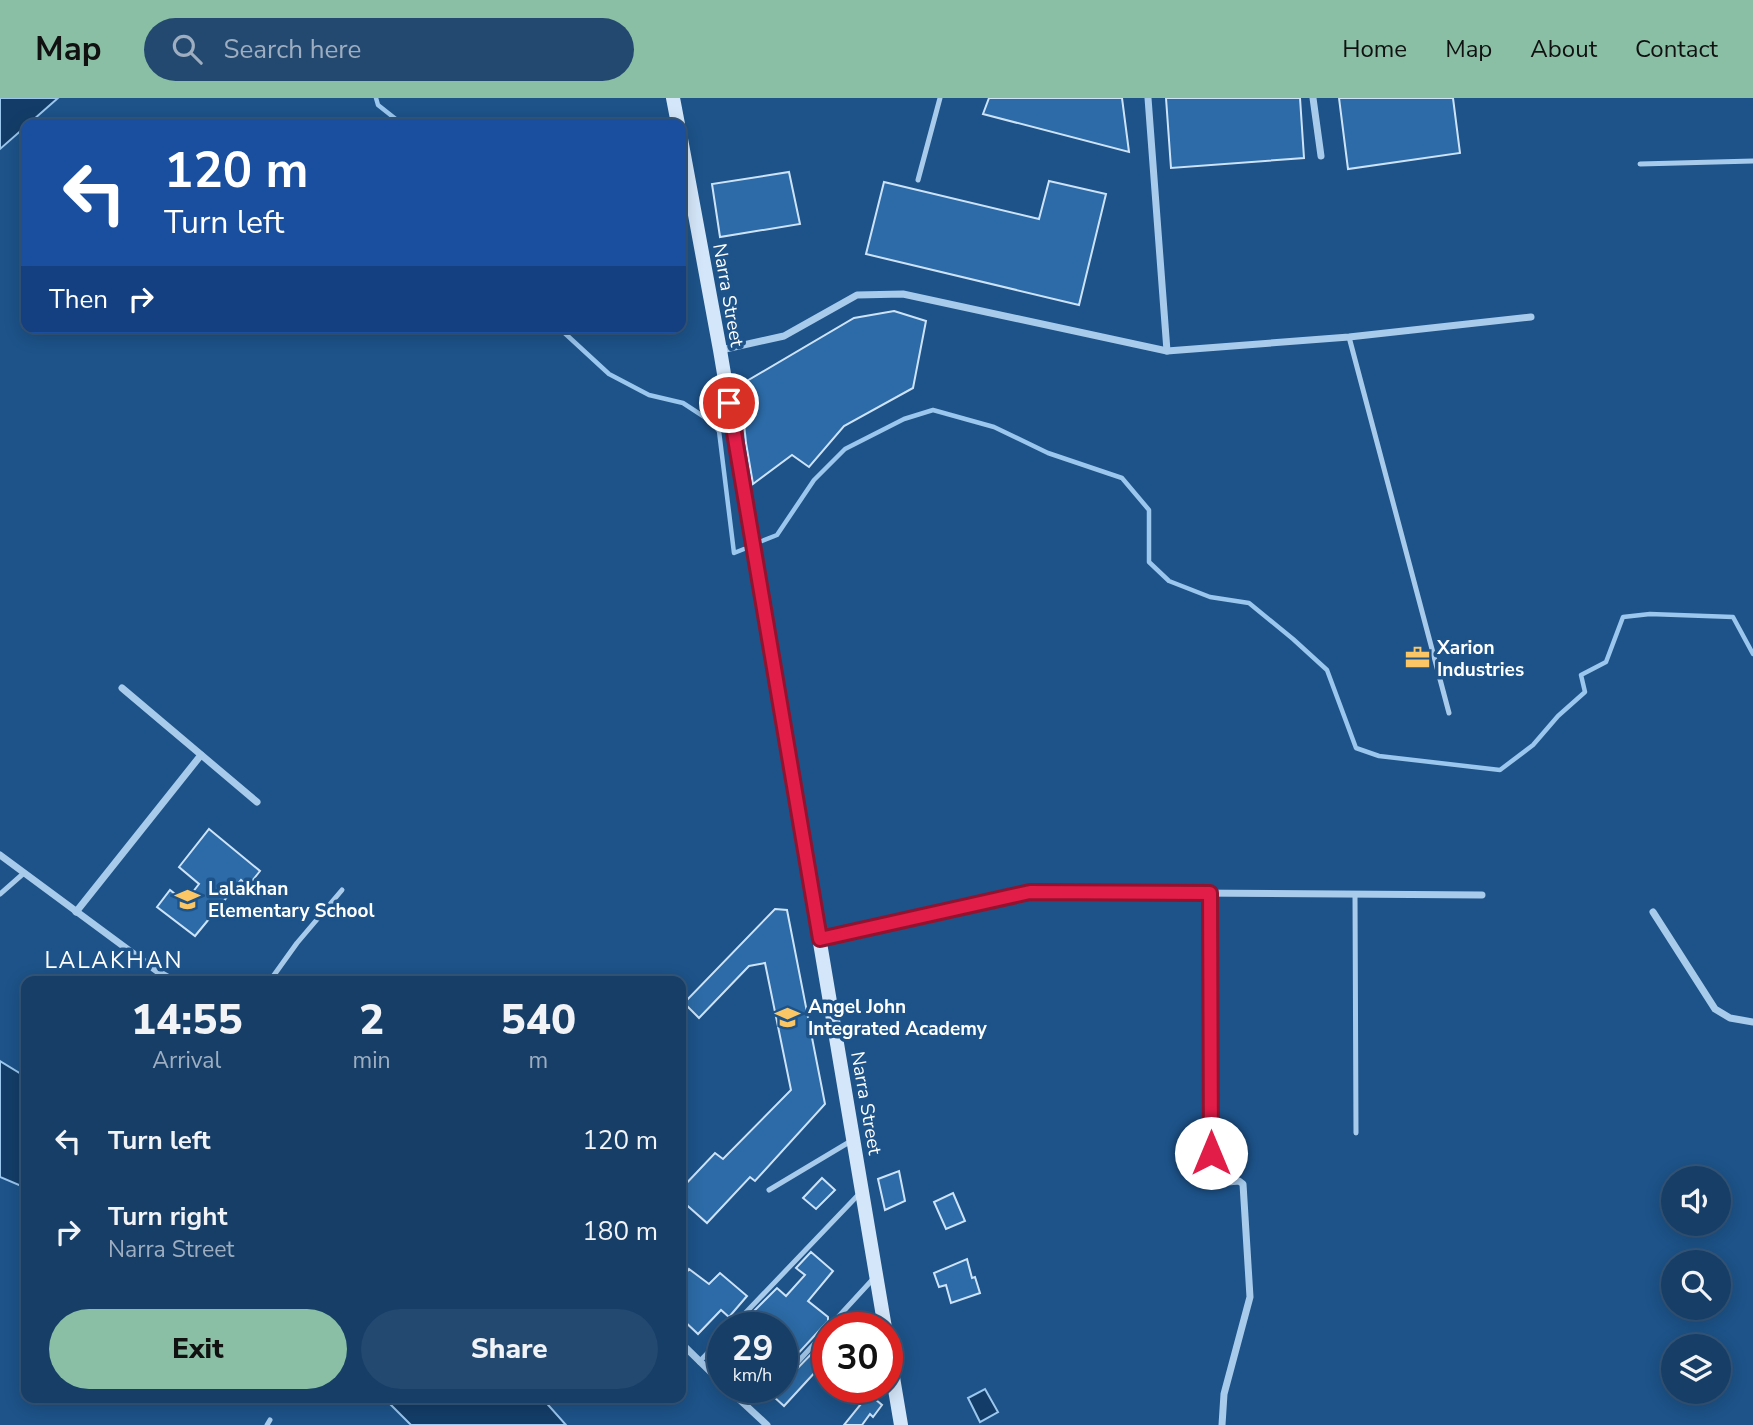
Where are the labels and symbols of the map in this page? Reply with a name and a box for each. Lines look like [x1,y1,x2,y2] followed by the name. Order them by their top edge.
[706,241,750,349] street label: Narra Street
[699,373,759,433] pin
[1436,635,1524,683] place label: Xarion Industries
[1403,644,1431,672] office icon: Xarion Industries
[208,876,375,924] place label: Lalakhan Elementary School
[174,885,202,913] school or university icon: Lalakhan Elementary School
[44,945,184,976] district label: LALAKHAN
[808,994,988,1042] place label: Angel John Integrated Academy
[774,1003,802,1031] school or university icon: Angel John Integrated Academy
[844,1049,888,1157] street label: Narra Street
[1174,1116,1248,1190] position arrow
[812,1312,903,1403] speed limit sign: 30

